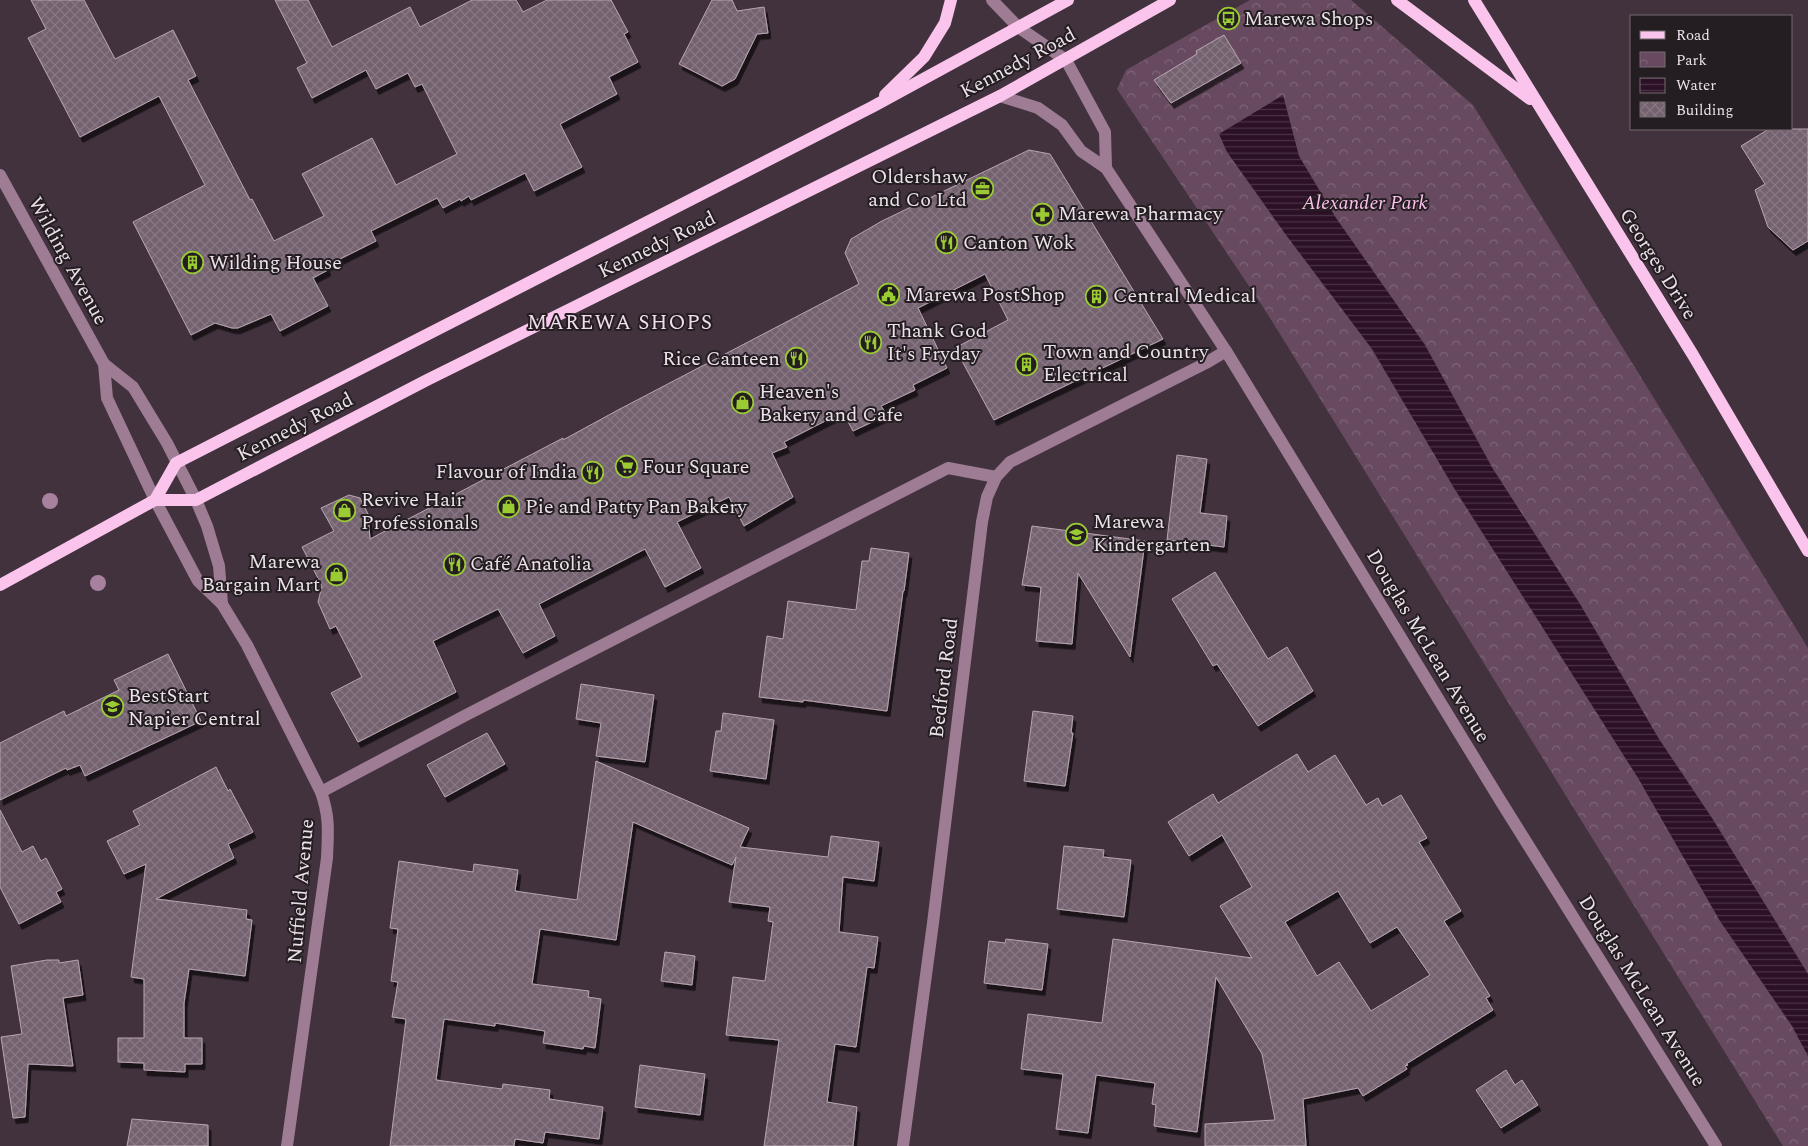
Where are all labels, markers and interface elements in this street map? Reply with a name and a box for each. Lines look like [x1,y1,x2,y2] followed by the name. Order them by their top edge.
[1244,4,1373,34] place label: Marewa Shops
[1216,7,1240,31] bus stop icon: Marewa Shops
[1630,15,1793,130] legend
[955,20,1081,106] street label: Kennedy Road
[1676,24,1710,47] text: Road
[1676,49,1707,72] text: Park
[1676,74,1716,97] text: Water
[1676,99,1733,122] text: Building
[868,162,968,215] place label: Oldershaw and Co Ltd
[971,176,995,200] office icon: Oldershaw and Co Ltd
[1301,188,1429,218] park label: Alexander Park
[20,191,116,331] street label: Wilding Avenue
[1058,199,1224,229] place label: Marewa Pharmacy
[1030,202,1054,226] pharmacy icon: Marewa Pharmacy
[1612,202,1704,326] street label: Georges Drive
[593,204,721,286] street label: Kennedy Road
[963,228,1075,258] place label: Canton Wok
[935,231,959,255] restaurant icon: Canton Wok
[209,248,342,278] place label: Wilding House
[181,251,205,275] building icon: Wilding House
[905,280,1065,310] place label: Marewa PostShop
[1113,281,1256,311] place label: Central Medical
[877,283,901,307] public building icon: Marewa PostShop
[1085,284,1109,308] building icon: Central Medical
[527,307,713,339] district label: MAREWA SHOPS
[887,316,987,369] place label: Thank God It's Fryday
[859,330,883,354] restaurant icon: Thank God It's Fryday
[1043,337,1210,390] place label: Town and Country Electrical
[662,344,780,374] place label: Rice Canteen
[784,347,808,371] restaurant icon: Rice Canteen
[1015,352,1039,376] building icon: Town and Country Electrical
[759,377,903,430] place label: Heaven's Bakery and Cafe
[231,385,359,469] street label: Kennedy Road
[731,391,755,415] shop icon: Heaven's Bakery and Cafe
[642,452,749,482] place label: Four Square
[614,455,638,479] supermarket icon: Four Square
[436,457,577,487] place label: Flavour of India
[581,460,605,484] restaurant icon: Flavour of India
[361,485,479,538] place label: Revive Hair Professionals
[525,492,748,522] place label: Pie and Patty Pan Bakery
[497,495,521,519] shop icon: Pie and Patty Pan Bakery
[333,499,357,523] shop icon: Revive Hair Professionals
[1093,507,1211,560] place label: Marewa Kindergarten
[1065,522,1089,546] school or university icon: Marewa Kindergarten
[1358,543,1498,749] street label: Douglas McLean Avenue
[202,547,320,600] place label: Marewa Bargain Mart
[470,549,592,579] place label: Café Anatolia
[442,552,466,576] restaurant icon: Café Anatolia
[324,562,348,586] shop icon: Marewa Bargain Mart
[922,616,966,740] street label: Bedford Road
[128,681,261,734] place label: BestStart Napier Central
[100,695,124,719] school or university icon: BestStart Napier Central
[280,818,322,964] street label: Nuffield Avenue
[1571,889,1713,1093] street label: Douglas McLean Avenue

